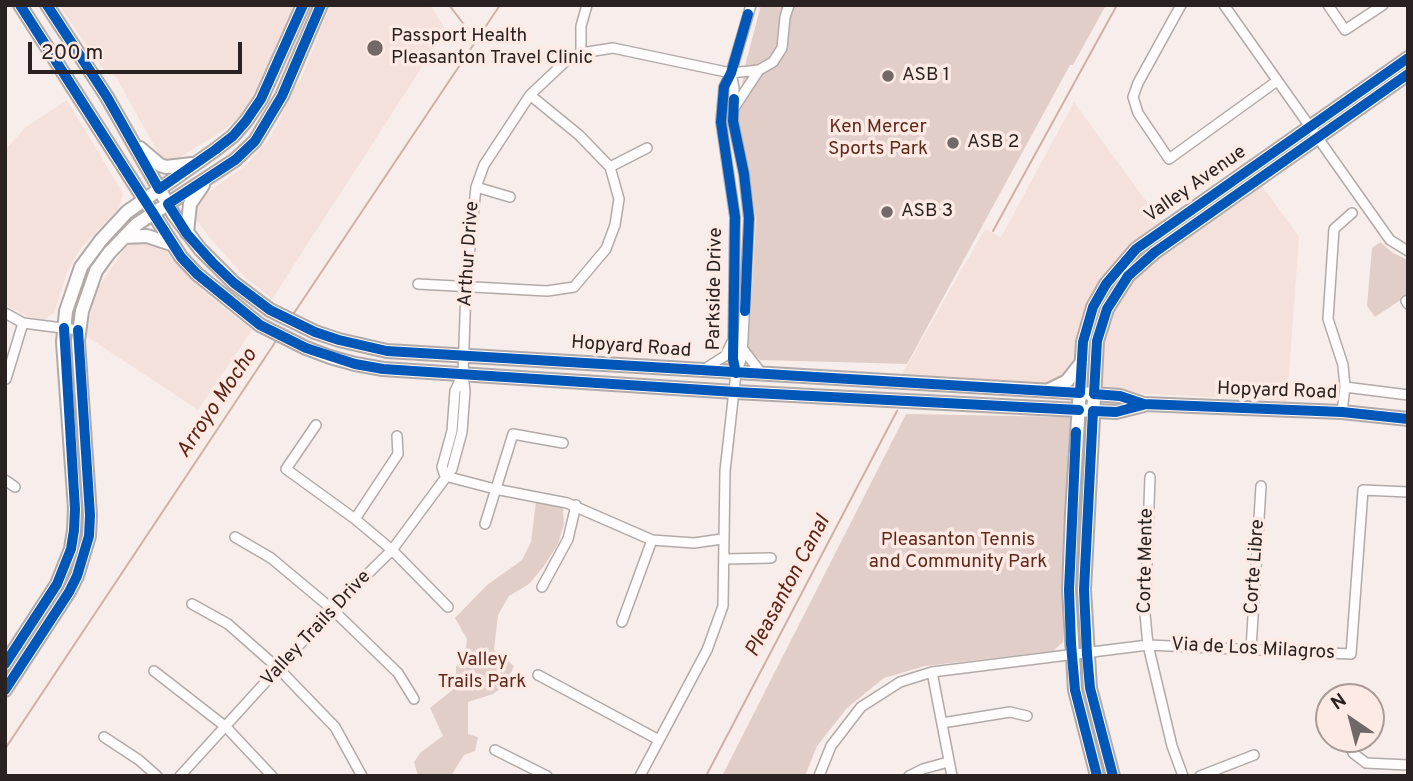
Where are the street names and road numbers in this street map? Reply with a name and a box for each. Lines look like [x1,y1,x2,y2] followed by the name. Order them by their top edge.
[1141,142,1251,228] street label: Valley Avenue
[455,200,485,308] street label: Arthur Drive
[704,227,728,351] street label: Parkside Drive
[570,332,692,364] street label: Hopyard Road
[1216,379,1338,405] street label: Hopyard Road
[1135,508,1159,614] street label: Corte Mente
[1241,519,1271,615] street label: Corte Libre
[258,566,376,692] street label: Valley Trails Drive
[1171,634,1335,666] street label: Via de Los Milagros

